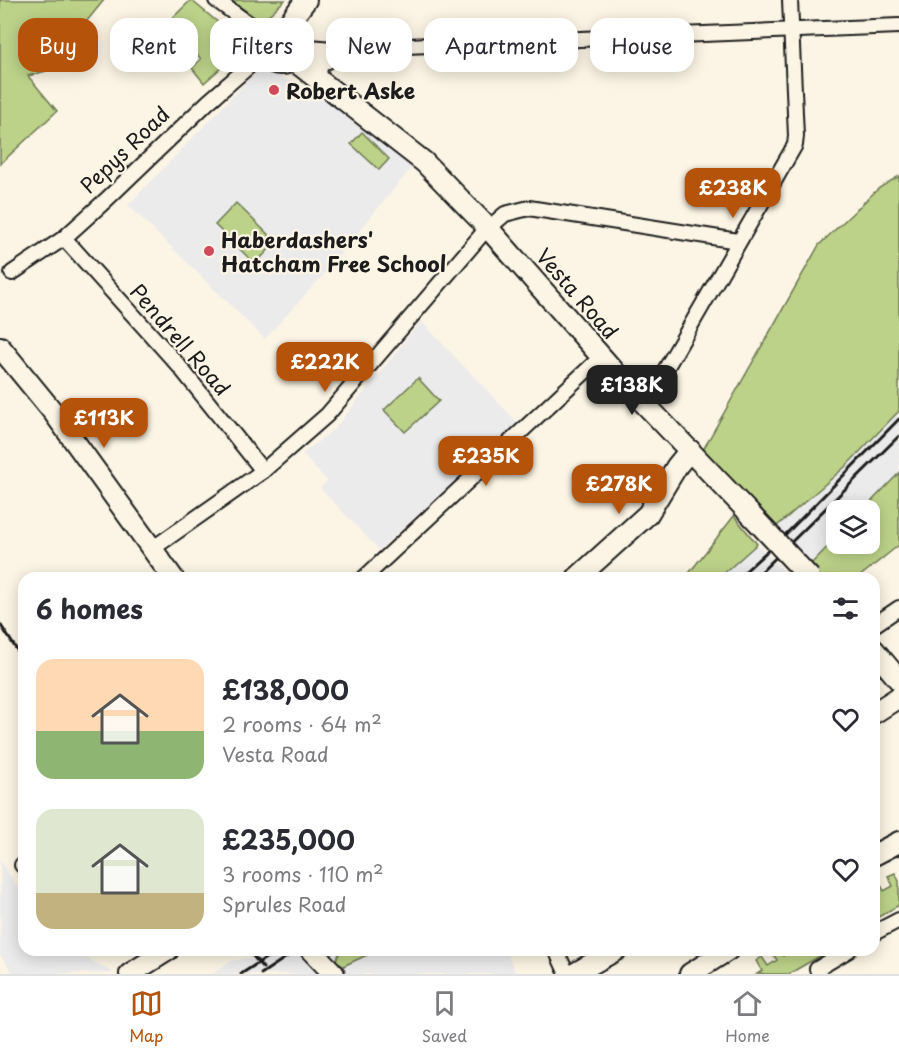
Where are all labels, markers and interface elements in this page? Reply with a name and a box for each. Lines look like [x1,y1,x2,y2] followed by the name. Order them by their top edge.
[18,18,98,72] chip: Buy
[110,18,198,72] chip: Rent
[210,18,314,72] chip: Filters
[326,18,412,72] chip: New
[424,18,578,72] chip: Apartment
[590,18,694,72] chip: House
[286,74,415,106] place label: Robert Aske
[267,83,281,97] marker: Robert Aske
[72,98,176,200] street label: Pepys Road
[691,168,775,219] pin: £238K
[699,172,767,202] text: £238K
[221,223,446,279] place label: Haberdashers' Hatcham Free School
[529,240,627,346] street label: Vesta Road
[202,244,216,258] marker: Haberdashers' Hatcham Free School
[123,276,239,402] street label: Pendrell Road
[283,342,367,393] pin: £222K
[290,346,360,376] text: £222K
[590,365,674,416] pin: £138K
[601,369,663,399] text: £138K
[62,398,146,449] pin: £113K
[74,402,134,432] text: £113K
[444,436,528,487] pin: £235K
[452,440,520,470] text: £235K
[577,464,661,515] pin: £278K
[586,468,652,498] text: £278K
[826,500,880,554] map controls
[826,500,880,554] button: layers
[36,589,143,628] text: 6 homes
[829,592,862,625] icon: filters
[222,670,349,709] text: £138,000
[84,683,156,755] icon: home
[829,703,862,736] icon: heart
[222,709,382,739] text: 2 rooms · 64 m²
[222,739,329,769] text: Vesta Road
[222,820,355,859] text: £235,000
[84,833,156,905] icon: home
[829,853,862,886] icon: heart
[222,859,384,889] text: 3 rooms · 110 m²
[222,889,346,919] text: Sprules Road
[129,987,163,1047] tab: Map
[422,987,467,1047] tab: Saved
[725,987,770,1047] tab: Home

